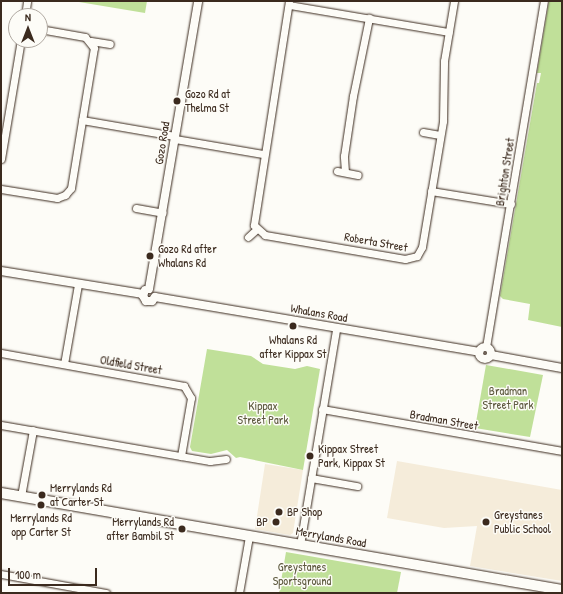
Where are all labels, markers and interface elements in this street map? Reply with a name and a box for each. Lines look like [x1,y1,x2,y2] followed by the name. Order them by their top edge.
[8,8,48,48] north arrow
[25,10,31,24] text: N
[185,87,230,115] place label: Gozo Rd at Thelma St
[172,96,182,106] marker: Gozo Rd at Thelma St
[152,121,172,165] street label: Gozo Road
[493,137,517,207] street label: Brighton Street
[343,229,409,255] street label: Roberta Street
[158,242,217,270] place label: Gozo Rd after Whalans Rd
[145,251,155,261] marker: Gozo Rd after Whalans Rd
[289,301,349,325] street label: Whalans Road
[288,321,298,331] marker: Whalans Rd after Kippax St
[259,333,327,361] place label: Whalans Rd after Kippax St
[99,352,163,378] street label: Oldfield Street
[483,384,533,412] park label: Bradman Street Park
[238,399,288,427] park label: Kippax Street Park
[409,407,479,433] street label: Bradman Street
[318,442,385,470] place label: Kippax Street Park, Kippax St
[305,451,315,461] marker: Kippax Street Park, Kippax St
[50,481,112,509] place label: Merrylands Rd at Carter St
[37,490,47,500] marker: Merrylands Rd at Carter St
[36,500,46,510] marker: Merrylands Rd opp Carter St
[287,505,322,519] place label: BP Shop
[274,507,284,517] marker: BP Shop
[494,508,551,536] place label: Greystanes Public School
[10,511,72,539] place label: Merrylands Rd opp Carter St
[107,515,174,543] place label: Merrylands Rd after Bambil St
[256,515,268,529] place label: BP
[271,517,281,527] marker: BP
[481,517,491,527] marker: Greystanes Public School
[177,524,187,534] marker: Merrylands Rd after Bambil St
[295,524,367,550] street label: Merrylands Road
[10,560,99,586] scale bar
[273,560,331,588] park label: Greystanes Sportsground
[15,566,41,583] text: 100 m

